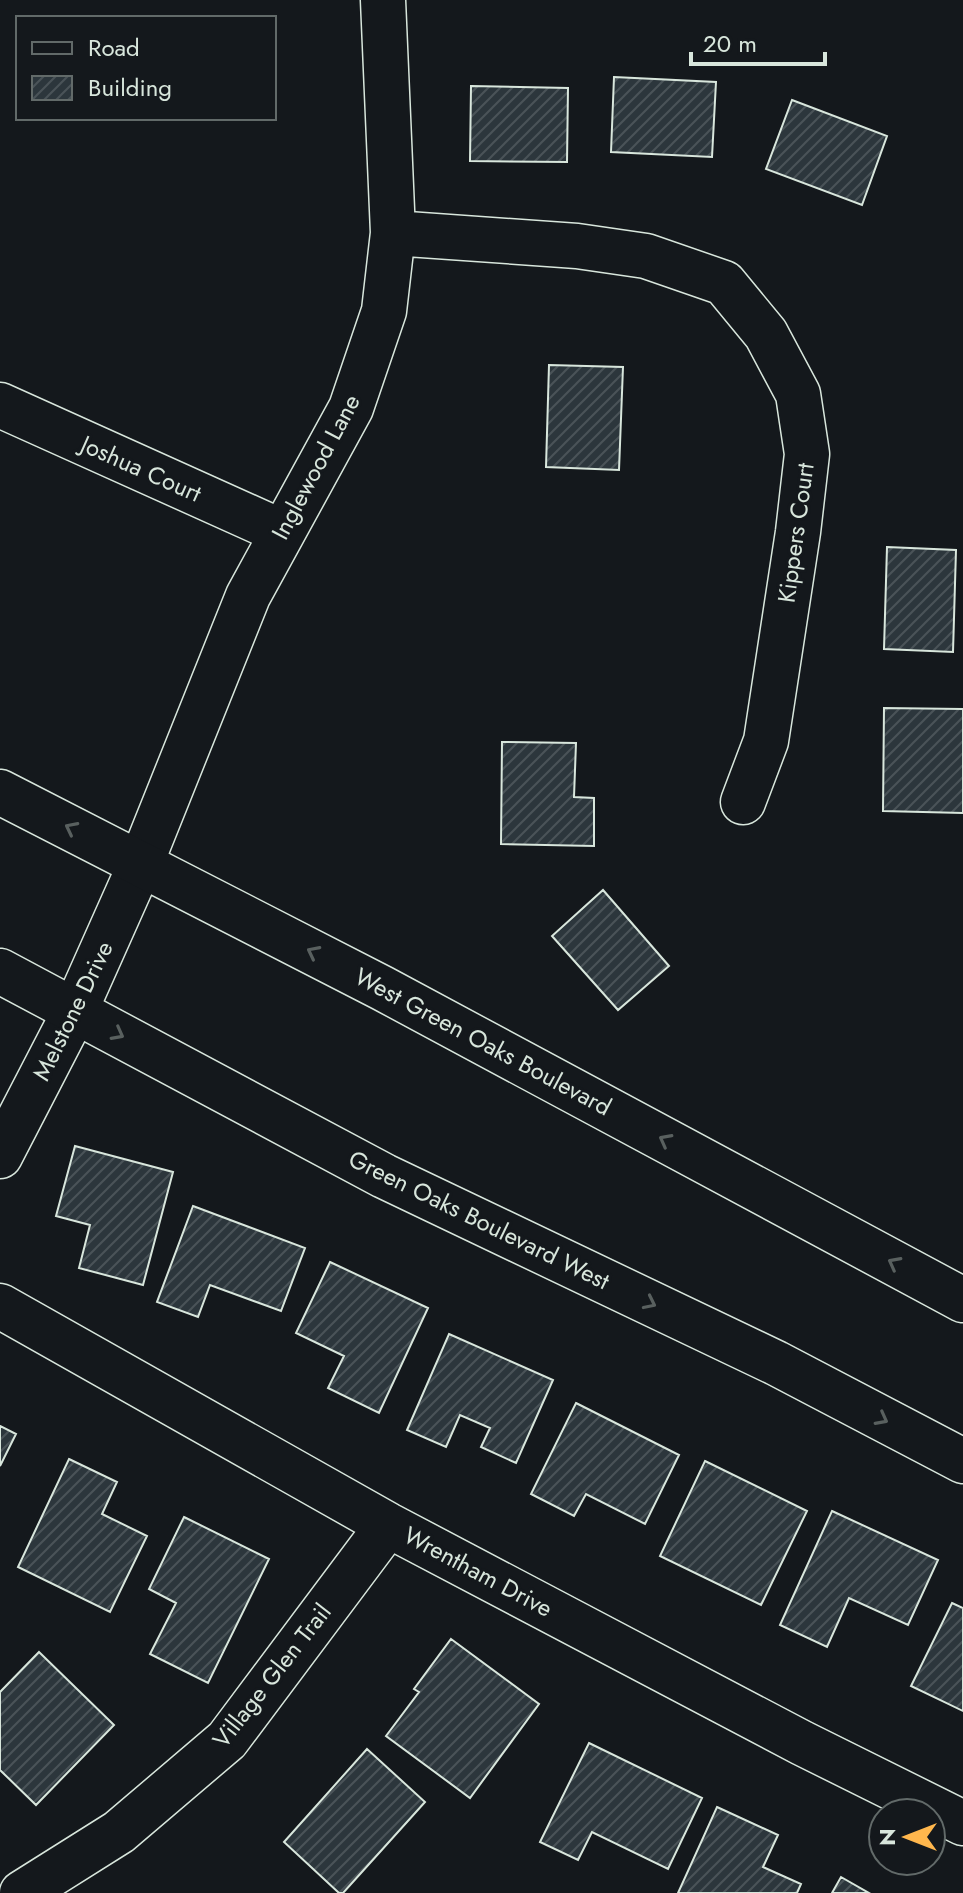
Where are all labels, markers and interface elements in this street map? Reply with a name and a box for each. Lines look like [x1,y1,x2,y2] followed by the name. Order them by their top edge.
[16,16,276,120] legend
[691,16,825,66] scale bar
[703,26,757,61] text: 20 m
[88,30,140,65] text: Road
[88,70,172,105] text: Building
[263,388,369,546] street label: Inglewood Lane
[73,425,207,511] street label: Joshua Court
[768,461,823,605] street label: Kippers Court
[65,822,80,837] one-way arrow
[24,935,121,1086] street label: Melstone Drive
[307,946,322,961] one-way arrow
[349,959,618,1124] street label: West Green Oaks Boulevard
[110,1025,124,1040] one-way arrow
[659,1134,674,1149] one-way arrow
[343,1141,616,1298] street label: Green Oaks Boulevard West
[889,1257,903,1273] one-way arrow
[642,1293,656,1309] one-way arrow
[874,1410,889,1425] one-way arrow
[398,1518,559,1626] street label: Wrentham Drive
[204,1596,339,1755] street label: Village Glen Trail
[867,1797,947,1877] north arrow
[871,1828,903,1846] text: N

